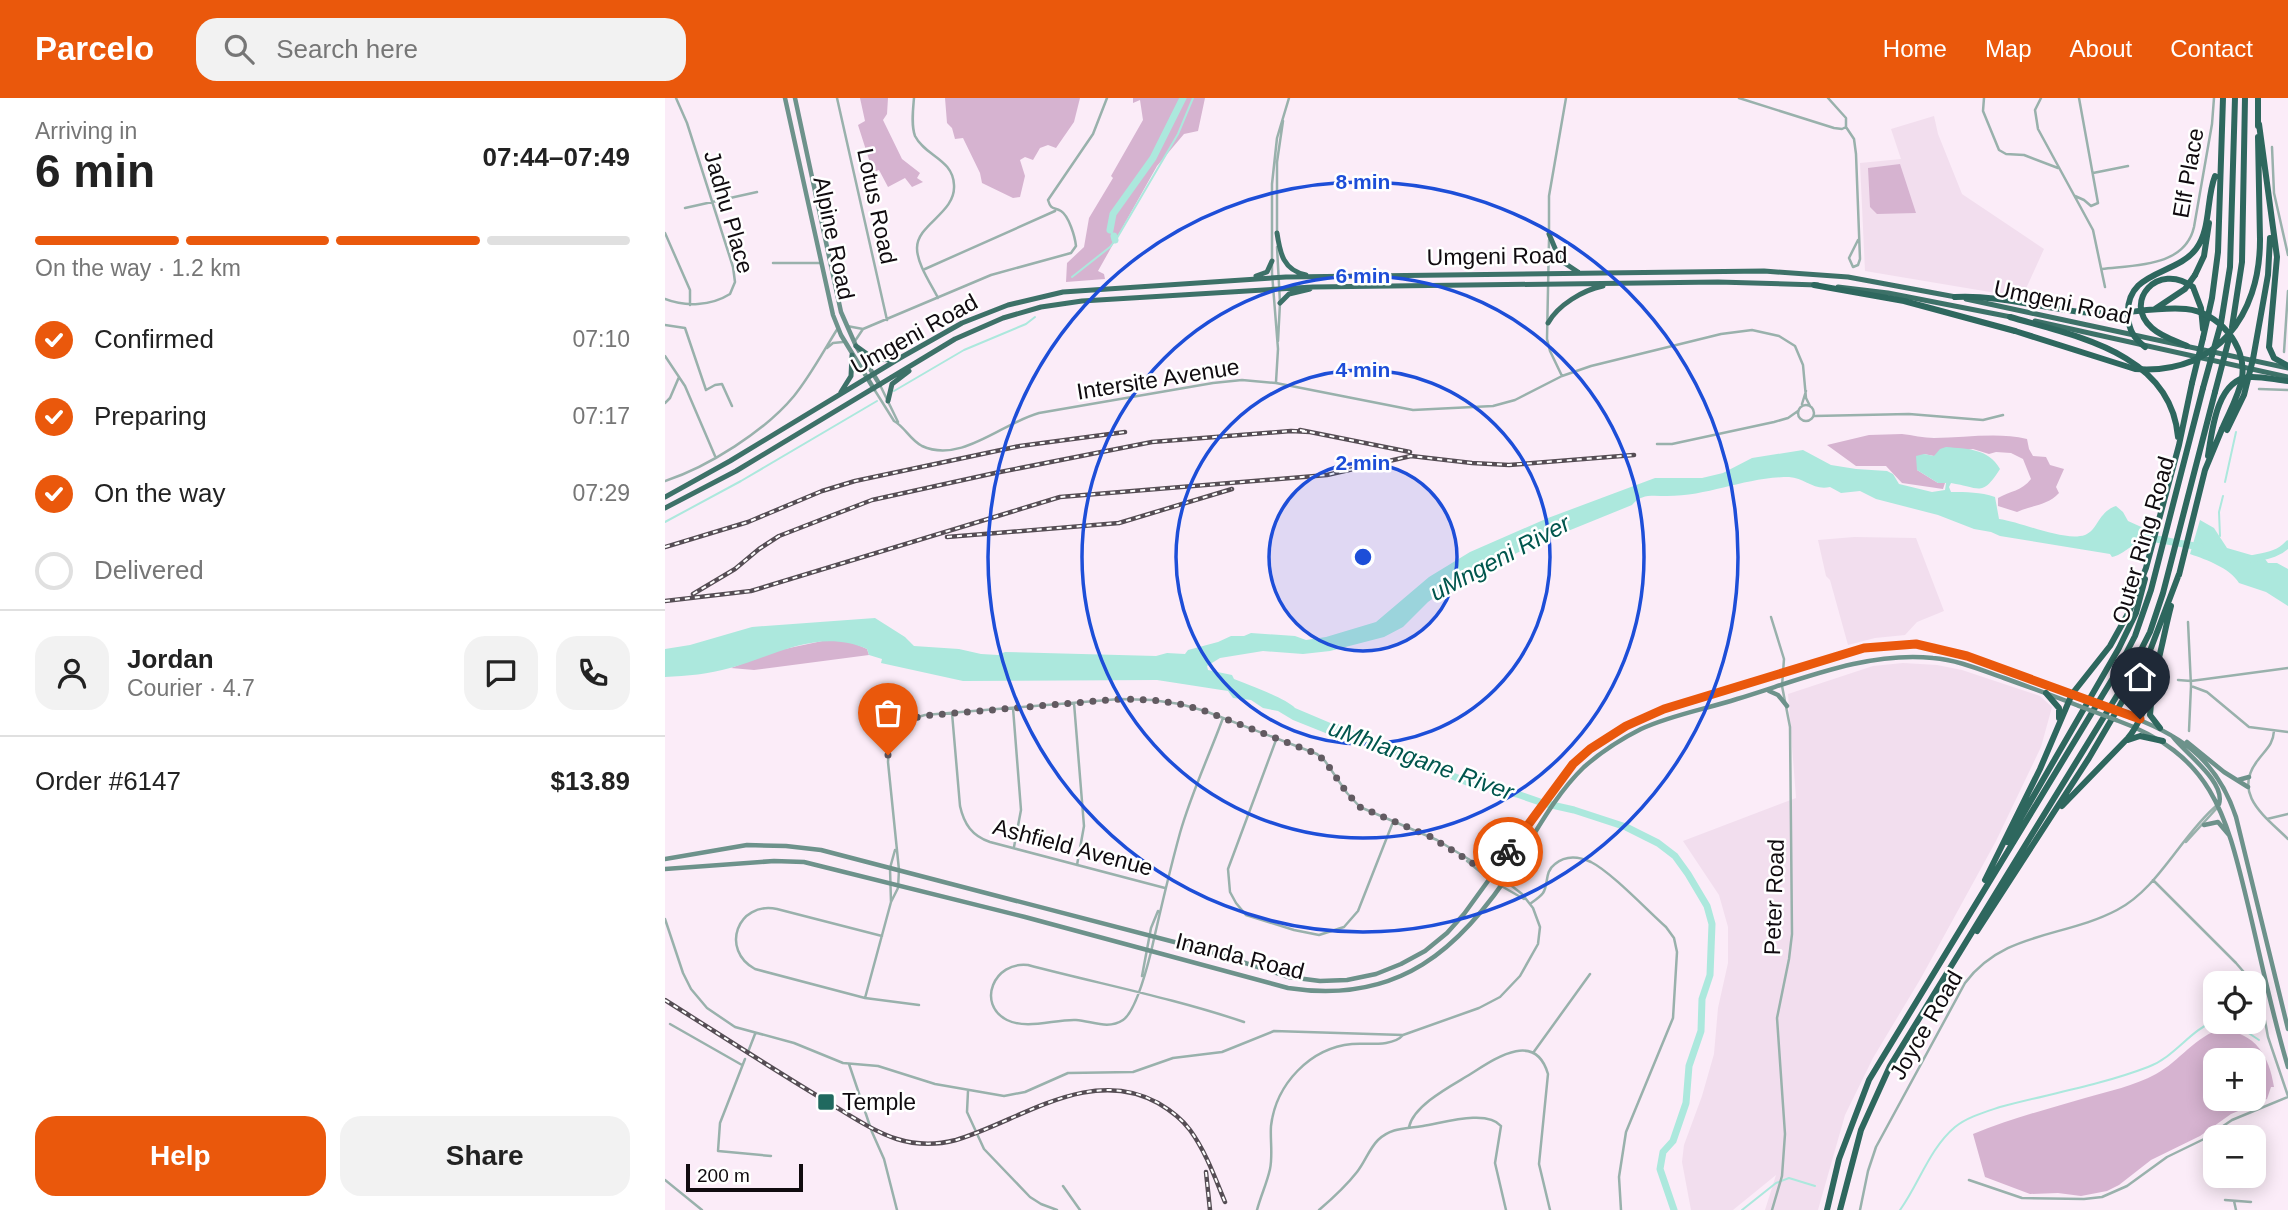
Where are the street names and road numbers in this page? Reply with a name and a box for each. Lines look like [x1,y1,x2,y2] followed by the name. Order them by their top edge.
[2167,126,2209,220] street label: Elf Place
[852,146,902,266] street label: Lotus Road
[699,148,759,276] street label: Jadhu Place
[808,174,860,302] street label: Alpine Road
[1426,242,1568,270] street label: Umgeni Road
[1992,275,2134,329] street label: Umgeni Road
[846,289,982,379] street label: Umgeni Road
[1075,353,1241,405] street label: Intersite Avenue
[2107,453,2179,627] street label: Outer Ring Road
[990,813,1156,881] street label: Ashfield Avenue
[1759,838,1789,956] street label: Peter Road
[1173,927,1307,985] street label: Inanda Road
[1884,966,1968,1084] street label: Joyce Road

